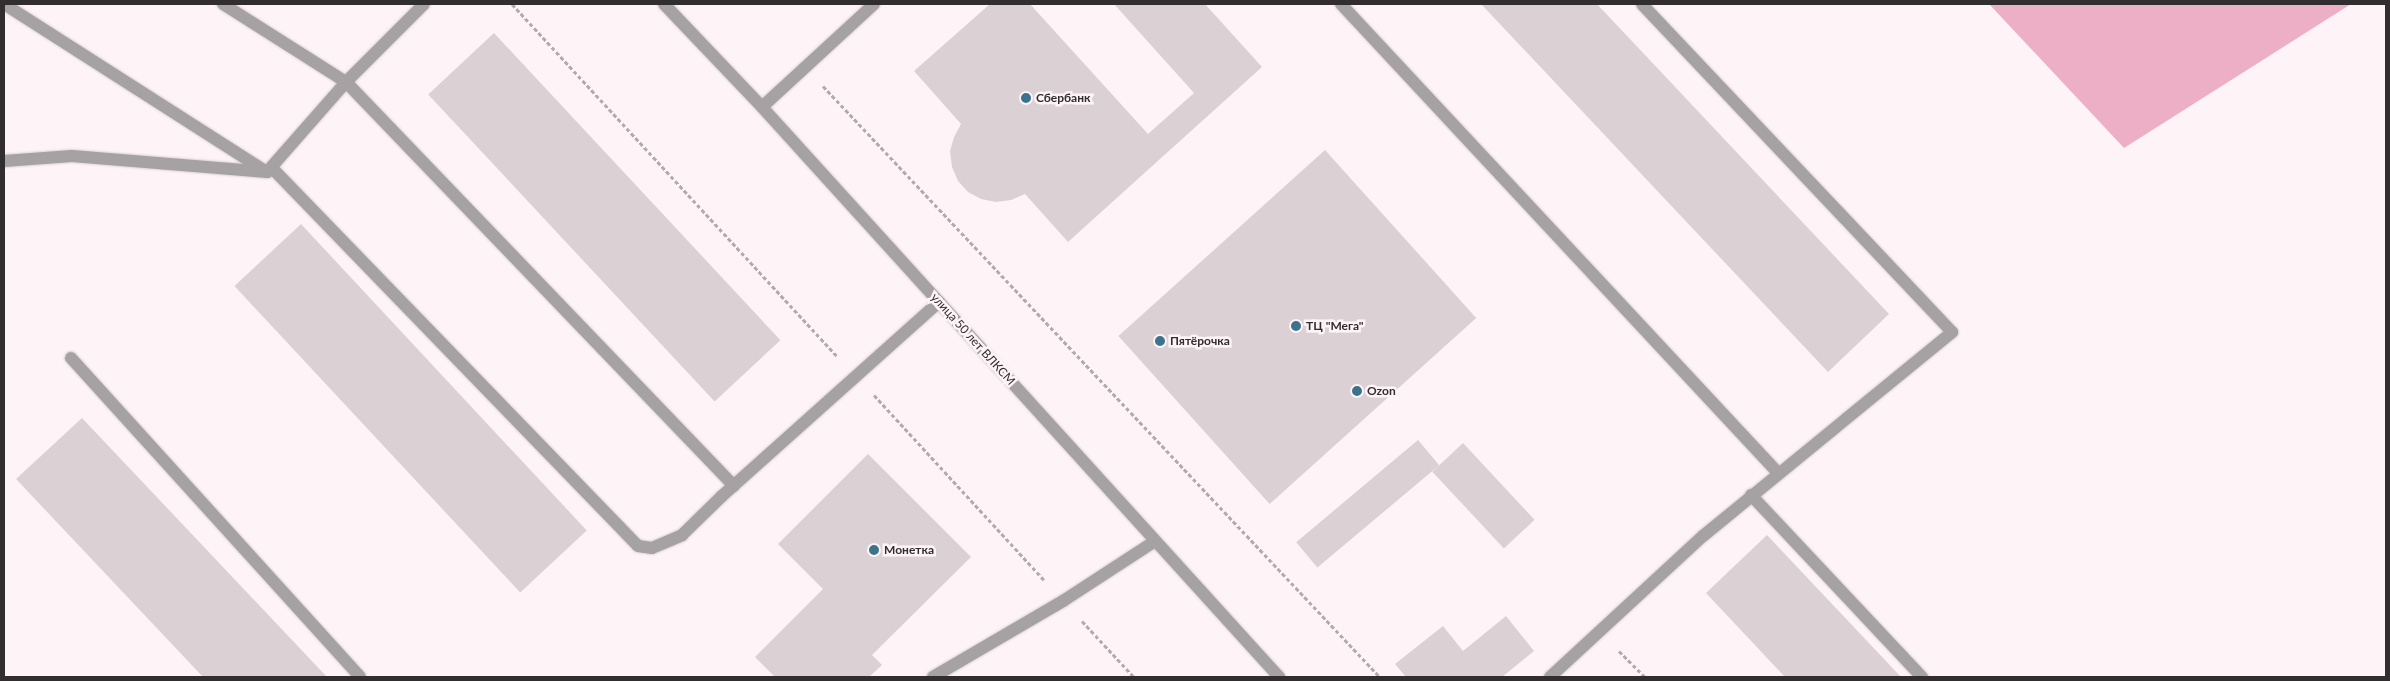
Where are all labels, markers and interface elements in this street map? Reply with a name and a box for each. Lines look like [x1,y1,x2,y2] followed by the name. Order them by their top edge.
[1036,91,1091,105] place label: Сбербанк
[1020,92,1032,104] marker: Сбербанк
[928,290,1018,388] street label: улица 50 лет ВЛКСМ
[1306,319,1364,333] place label: ТЦ "Мега"
[1290,320,1302,332] marker: ТЦ "Мега"
[1170,334,1230,348] place label: Пятёрочка
[1154,335,1166,347] marker: Пятёрочка
[1367,384,1396,398] place label: Ozon
[1351,385,1363,397] marker: Ozon
[884,543,934,557] place label: Монетка
[868,544,880,556] marker: Монетка

